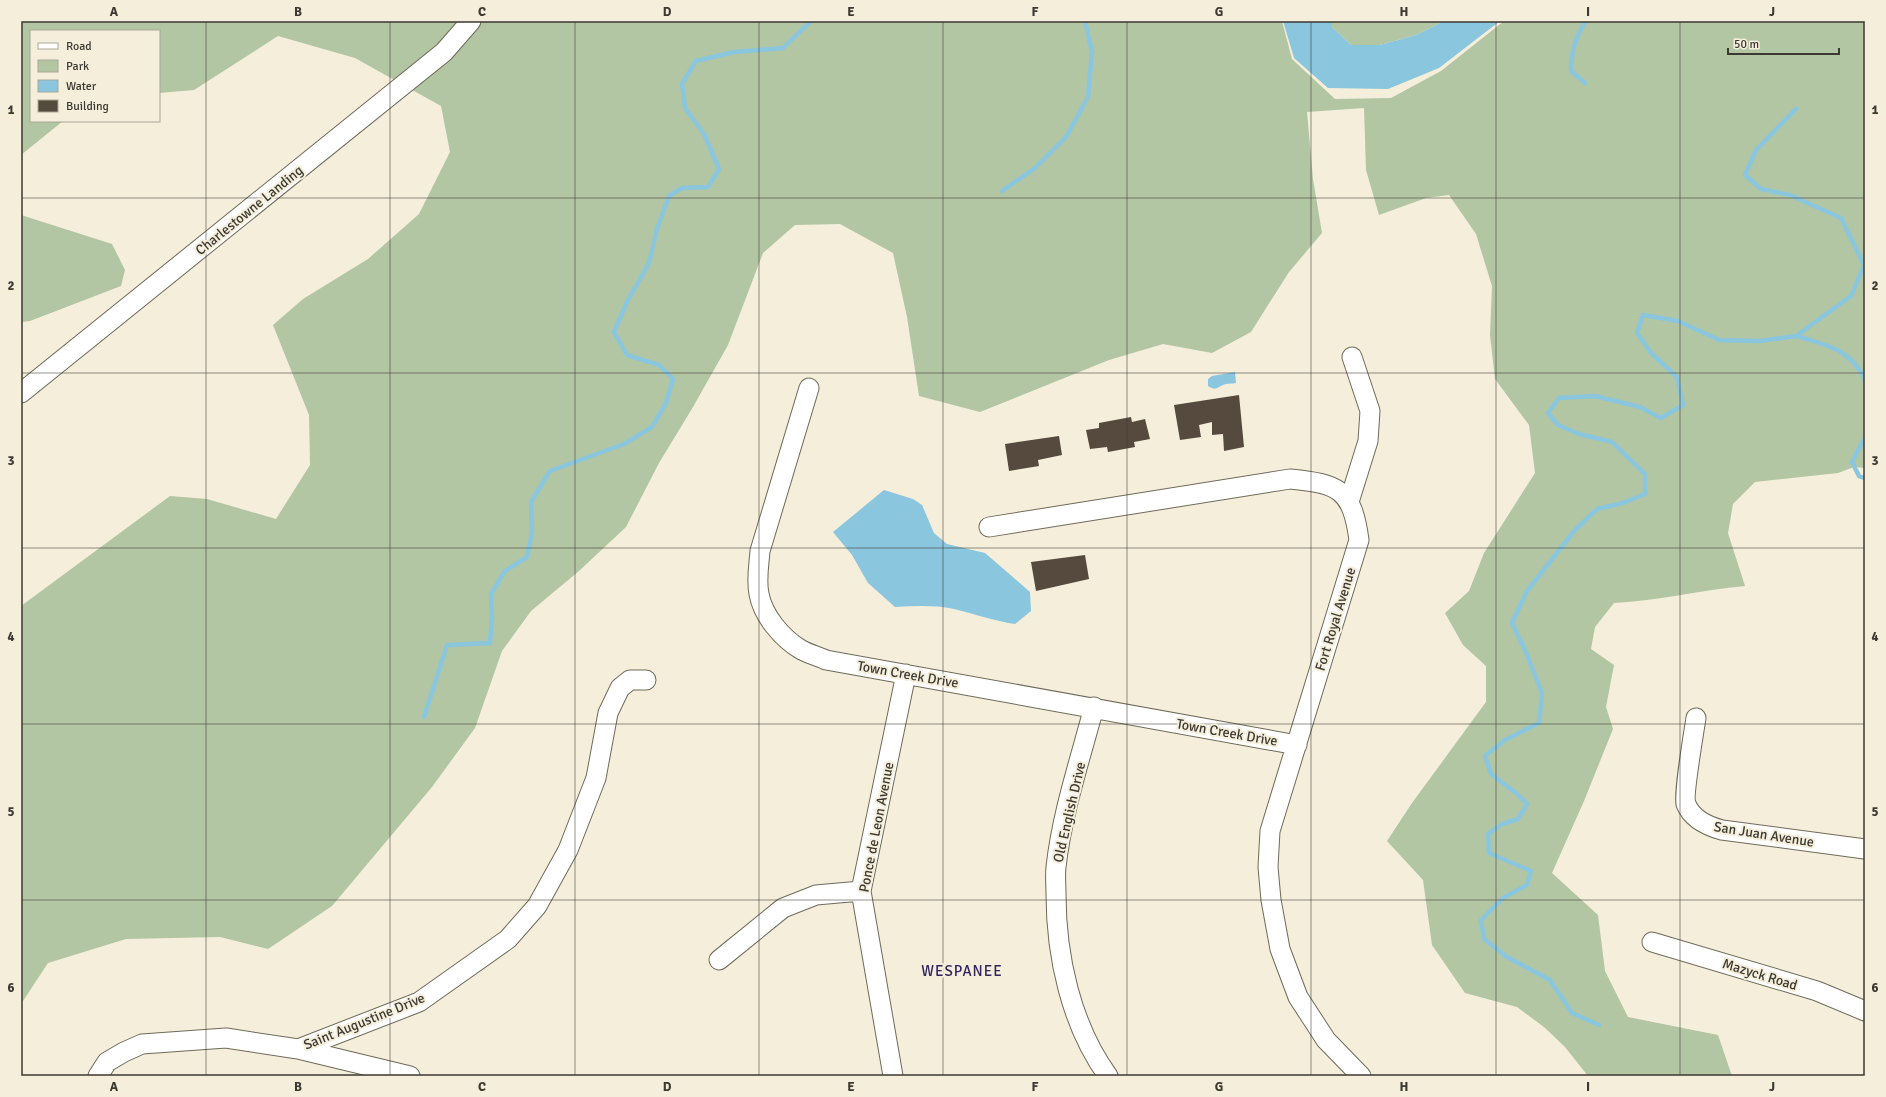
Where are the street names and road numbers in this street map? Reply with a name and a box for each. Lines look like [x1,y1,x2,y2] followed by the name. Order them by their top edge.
[192,162,306,259] street label: Charlestowne Landing
[1312,565,1359,673] street label: Fort Royal Avenue
[856,657,960,692] street label: Town Creek Drive
[1175,715,1279,750] street label: Town Creek Drive
[1050,760,1089,864] street label: Old English Drive
[856,761,897,894] street label: Ponce de Leon Avenue
[1713,818,1815,851] street label: San Juan Avenue
[1720,955,1799,994] street label: Mazyck Road
[301,989,427,1054] street label: Saint Augustine Drive

